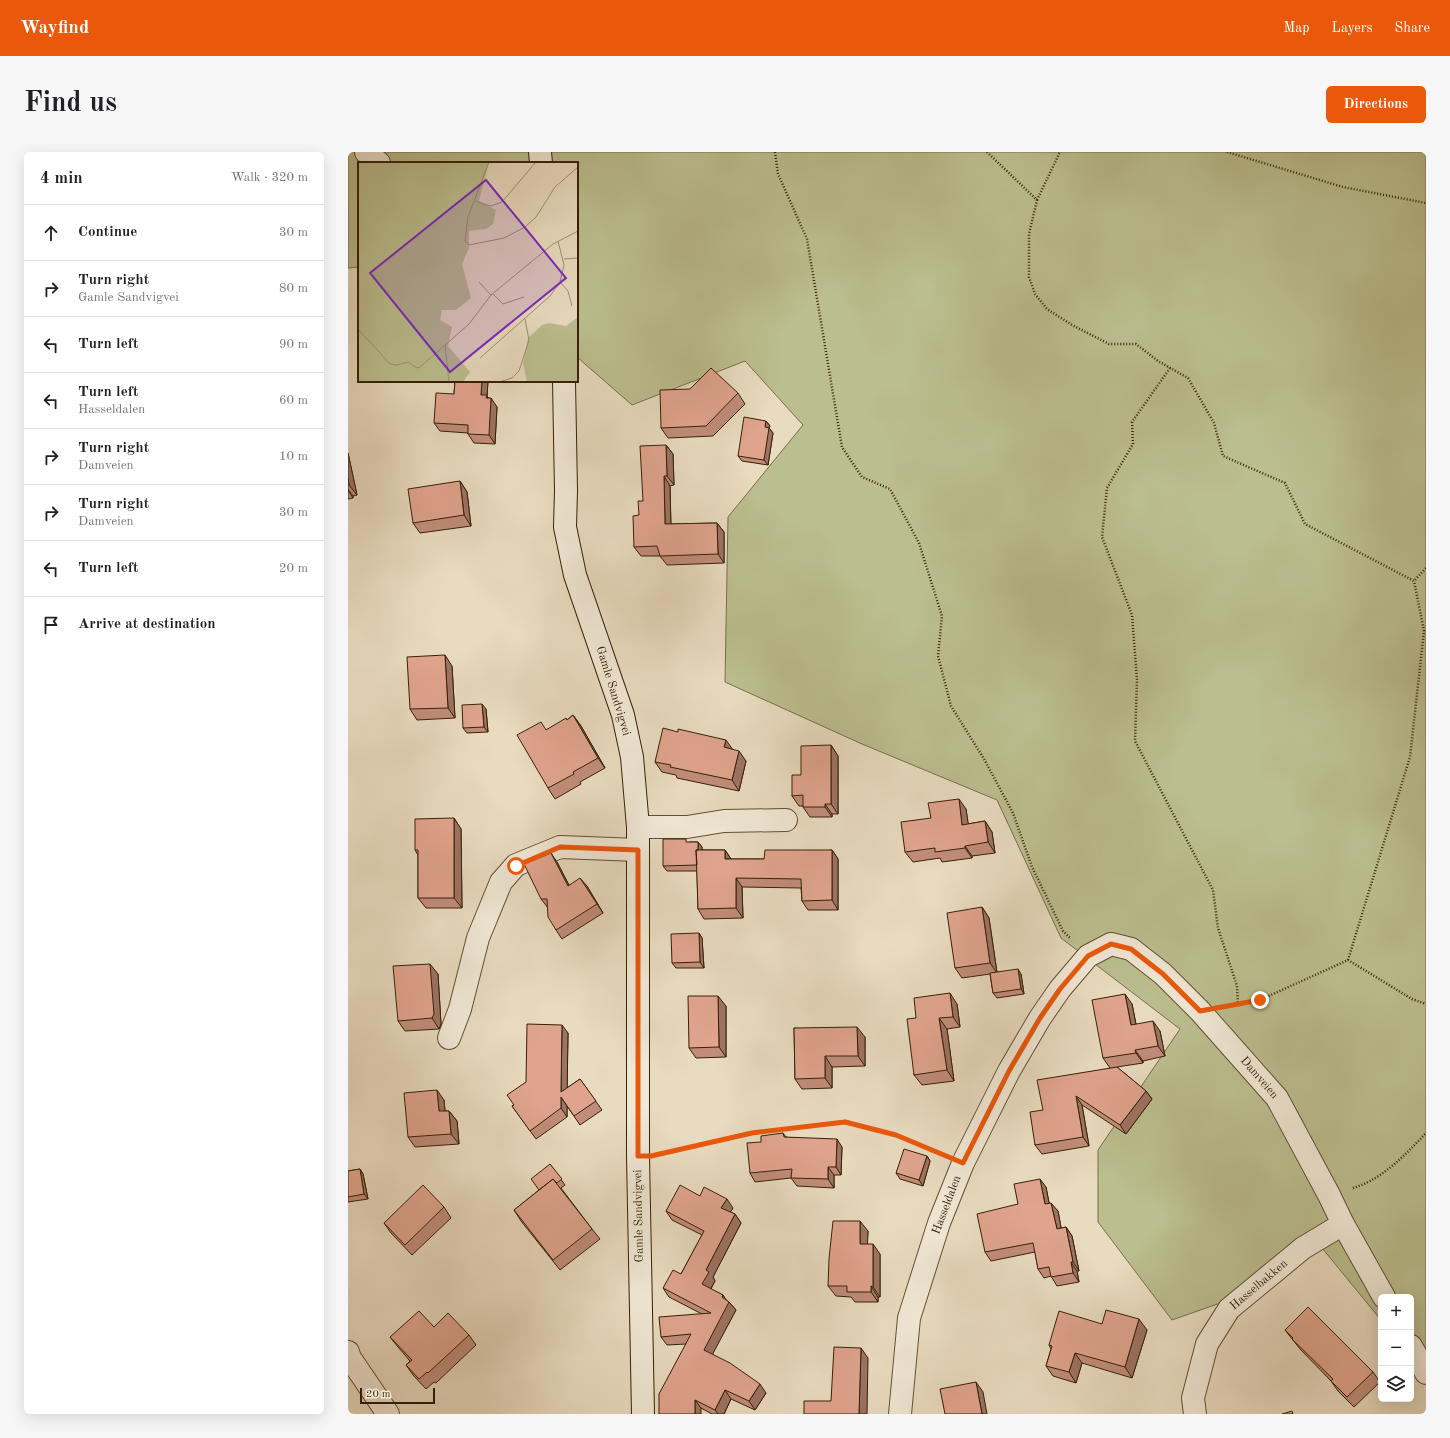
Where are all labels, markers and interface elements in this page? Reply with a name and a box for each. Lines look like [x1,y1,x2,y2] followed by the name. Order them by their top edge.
[20,19,89,38] text: Wayfind
[1284,21,1310,35] text: Map
[1332,21,1373,35] text: Layers
[1395,21,1430,35] text: Share
[1326,86,1426,123] button: Directions
[24,90,117,118] text: Find us
[358,162,578,382] inset map
[40,170,83,187] text: 4 min
[231,171,308,184] text: Walk · 320 m
[40,222,62,244] icon: ahead
[78,225,137,240] text: Continue
[279,226,308,239] text: 30 m
[78,273,149,288] text: Turn right
[40,278,62,300] icon: right
[279,282,308,295] text: 80 m
[78,291,179,304] text: Gamle Sandvigvei
[40,334,62,356] icon: left
[78,337,138,352] text: Turn left
[279,338,308,351] text: 90 m
[78,385,138,400] text: Turn left
[40,390,62,412] icon: left
[279,394,308,407] text: 60 m
[78,403,145,416] text: Hasseldalen
[78,441,149,456] text: Turn right
[40,446,62,468] icon: right
[279,450,308,463] text: 10 m
[78,459,134,472] text: Damveien
[78,497,149,512] text: Turn right
[40,502,62,524] icon: right
[279,506,308,519] text: 30 m
[78,515,134,528] text: Damveien
[40,558,62,580] icon: left
[78,561,138,576] text: Turn left
[279,562,308,575] text: 20 m
[40,614,62,636] icon: arrive
[78,617,216,632] text: Arrive at destination
[594,645,632,737] street label: Gamle Sandvigvei
[507,857,525,875] route start
[1251,991,1269,1009] route end
[1238,1055,1281,1102] street label: Damveien
[632,1169,646,1263] street label: Gamle Sandvigvei
[930,1173,964,1236] street label: Hasseldalen
[1228,1257,1290,1312] street label: Hasselbakken
[1378,1294,1414,1402] map controls
[1378,1294,1414,1330] button: +
[1378,1330,1414,1366] button: −
[1378,1366,1414,1402] button: layers
[360,1386,435,1405] scale bar
[366,1389,391,1400] text: 20 m

